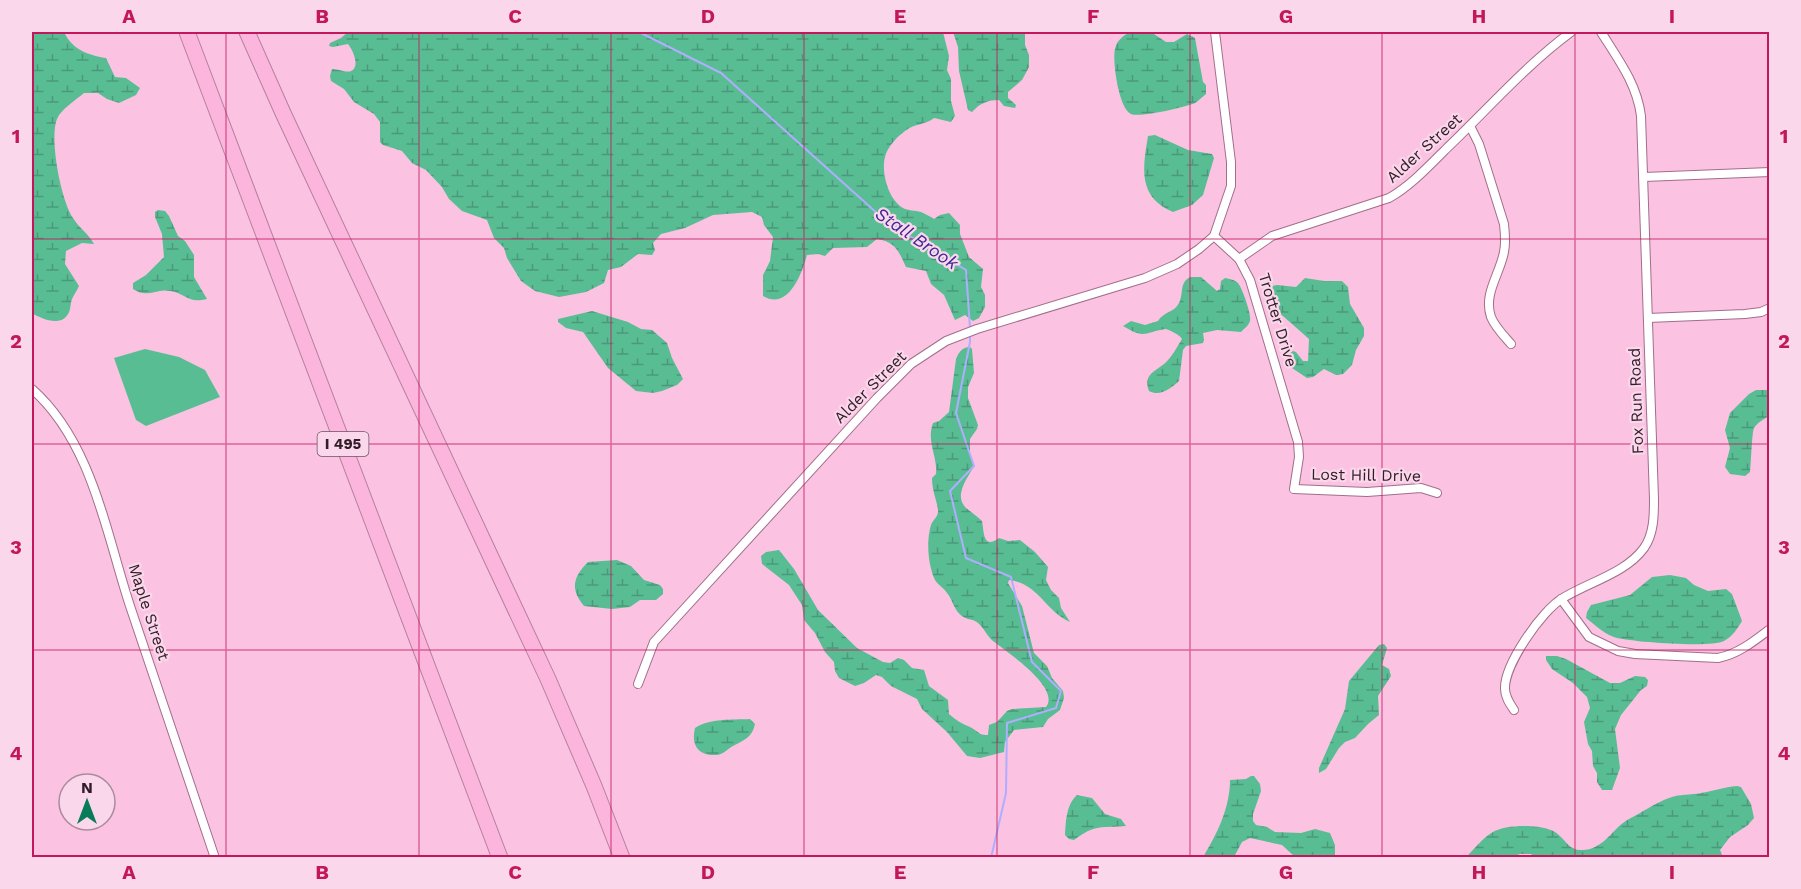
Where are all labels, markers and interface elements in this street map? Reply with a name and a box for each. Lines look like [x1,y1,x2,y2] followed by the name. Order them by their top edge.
[122,4,136,28] text: A
[315,4,329,28] text: B
[508,4,522,28] text: C
[701,4,715,28] text: D
[894,4,906,28] text: E
[1087,4,1099,28] text: F
[1279,4,1293,28] text: G
[1472,4,1486,28] text: H
[1669,4,1675,28] text: I
[1383,109,1466,187] street label: Alder Street
[12,124,20,148] text: 1
[1780,124,1788,148] text: 1
[871,203,964,274] water label: Stall Brook
[1255,271,1301,369] street label: Trotter Drive
[10,329,22,353] text: 2
[1778,329,1790,353] text: 2
[830,347,910,427] street label: Alder Street
[1625,347,1647,455] street label: Fox Run Road
[318,432,368,456] road number: I 495
[1311,465,1421,485] street label: Lost Hill Drive
[10,535,22,559] text: 3
[1778,535,1790,559] text: 3
[124,561,174,663] street label: Maple Street
[10,741,23,765] text: 4
[1778,741,1791,765] text: 4
[57,772,117,832] north arrow
[81,778,93,797] text: N
[122,860,136,884] text: A
[315,860,329,884] text: B
[508,860,522,884] text: C
[701,860,715,884] text: D
[894,860,906,884] text: E
[1087,860,1099,884] text: F
[1279,860,1293,884] text: G
[1472,860,1486,884] text: H
[1669,860,1675,884] text: I

